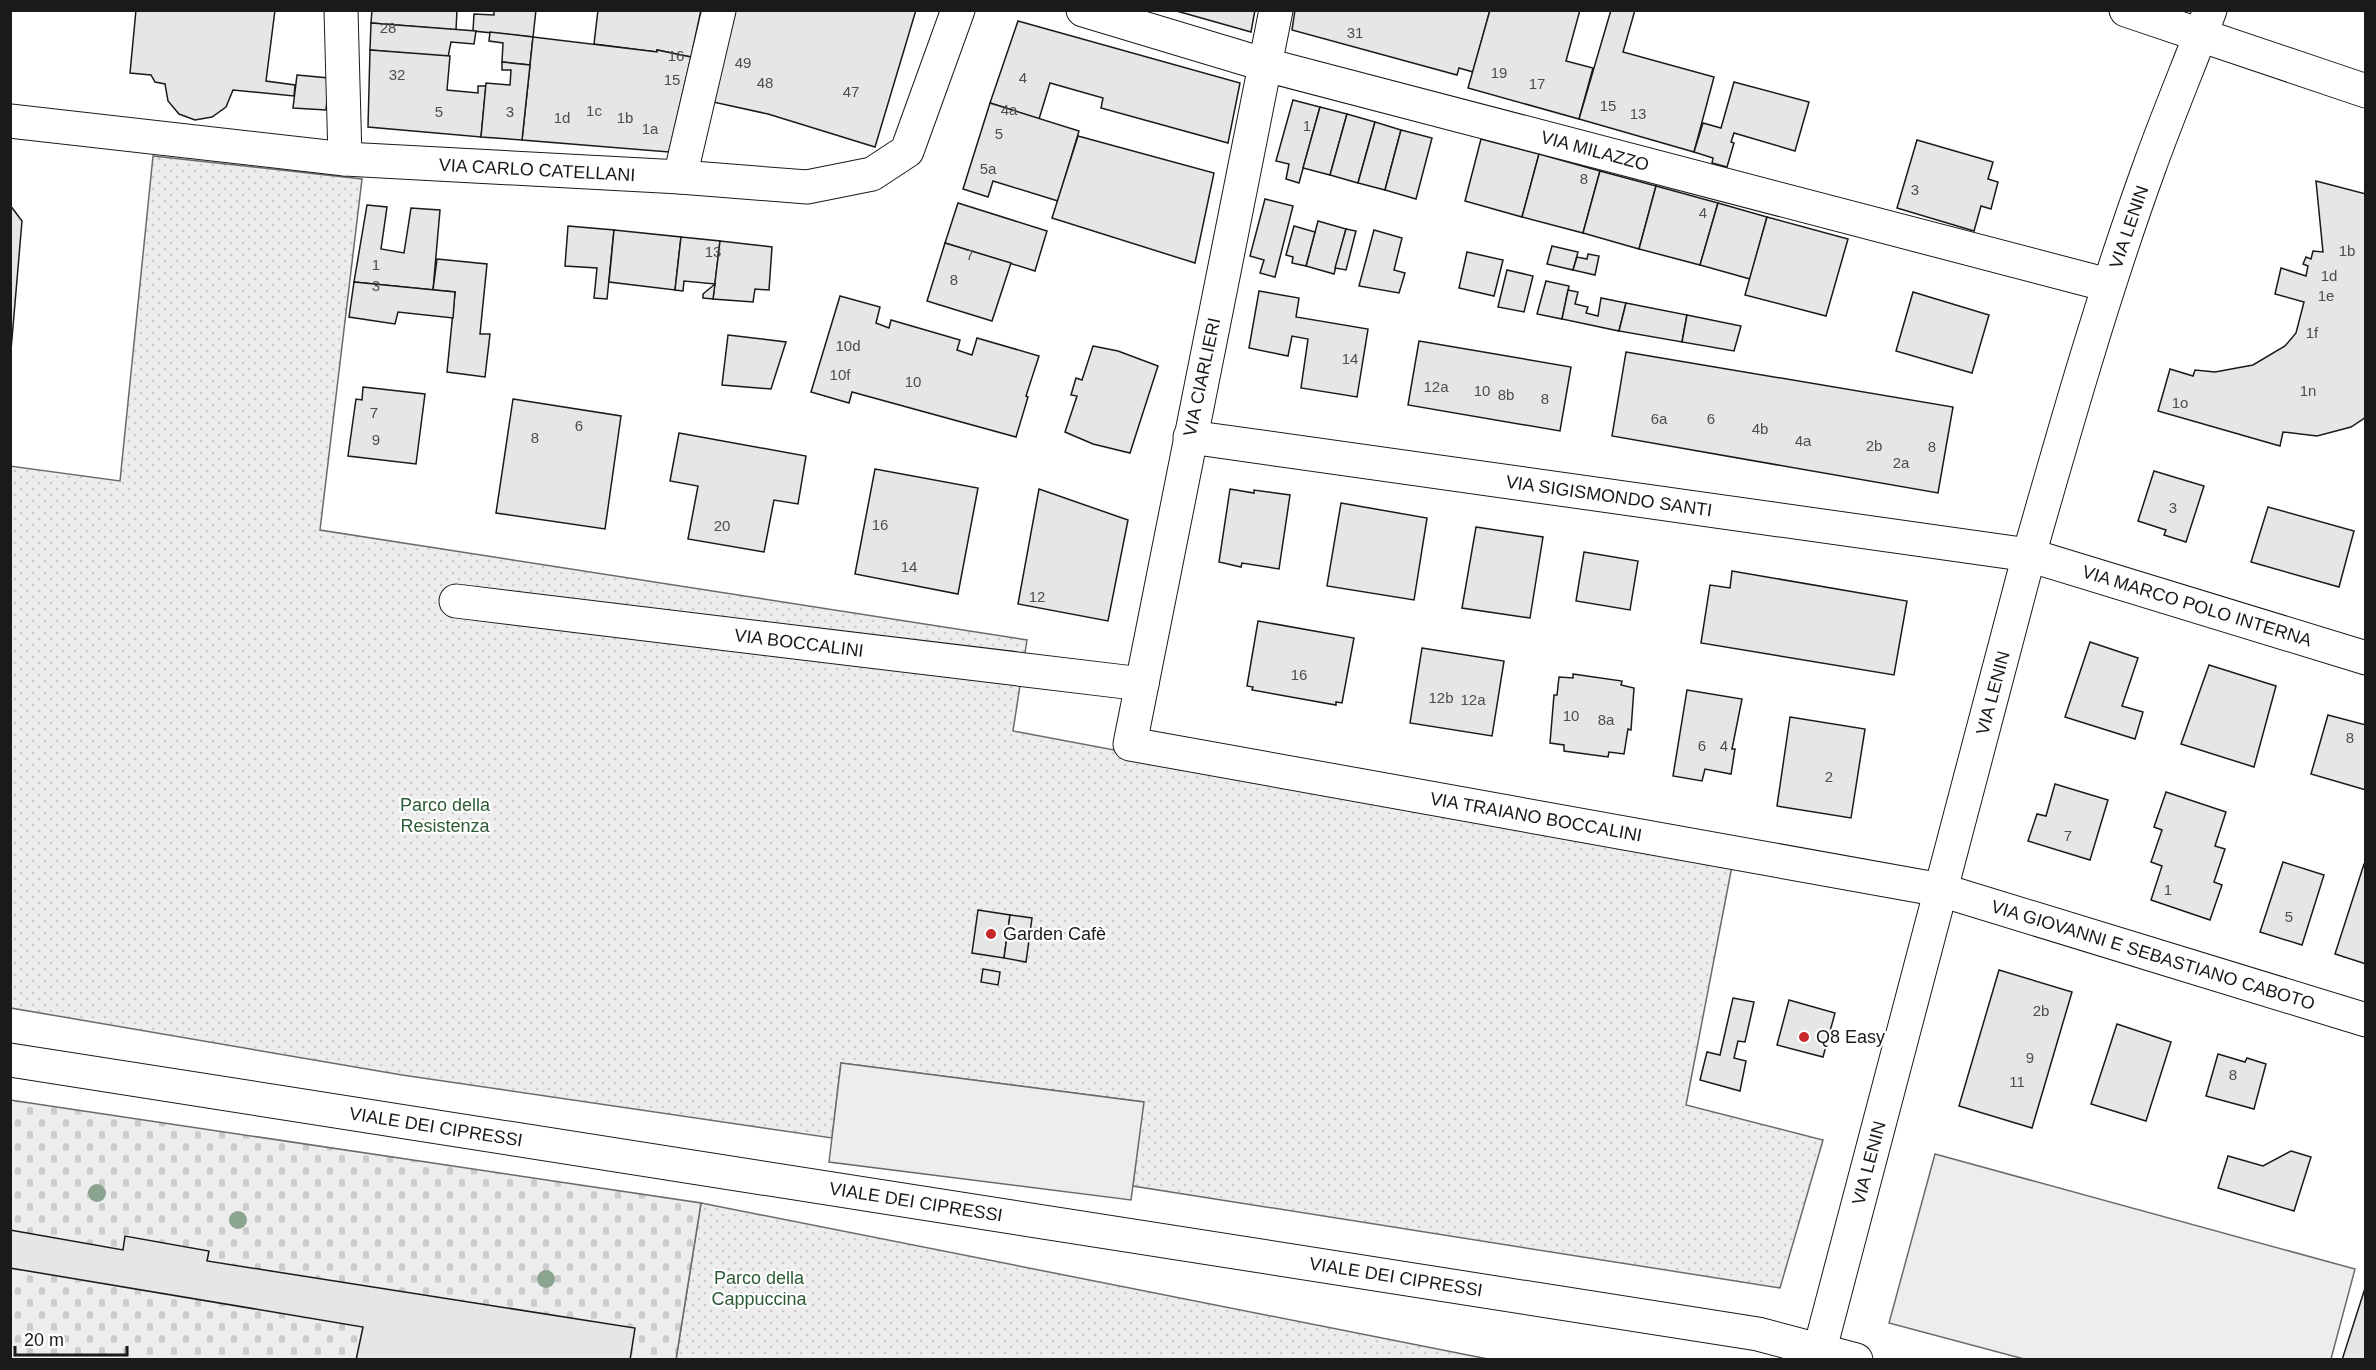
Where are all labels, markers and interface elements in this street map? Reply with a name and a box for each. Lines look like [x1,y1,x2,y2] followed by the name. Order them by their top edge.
[380,19,396,36] house number: 28
[1347,24,1363,41] house number: 31
[668,47,684,64] house number: 16
[735,54,751,71] house number: 49
[1491,64,1507,81] house number: 19
[389,66,405,83] house number: 32
[1019,69,1027,86] house number: 4
[664,71,680,88] house number: 15
[757,74,773,91] house number: 48
[1529,75,1545,92] house number: 17
[843,83,859,100] house number: 47
[1600,97,1616,114] house number: 15
[1001,101,1018,118] house number: 4a
[586,102,602,119] house number: 1c
[435,103,443,120] house number: 5
[506,103,514,120] house number: 3
[1630,105,1646,122] house number: 13
[554,109,570,126] house number: 1d
[617,109,633,126] house number: 1b
[1303,117,1311,134] house number: 1
[642,120,659,137] house number: 1a
[995,125,1003,142] house number: 5
[1539,127,1651,175] street label: VIA MILAZZO
[438,155,636,185] street label: VIA CARLO CATELLANI
[980,160,997,177] house number: 5a
[1580,170,1588,187] house number: 8
[1911,181,1919,198] house number: 3
[2106,183,2152,271] street label: VIA LENIN
[1699,204,1707,221] house number: 4
[2339,242,2355,259] house number: 1b
[705,243,721,260] house number: 13
[966,246,974,263] house number: 7
[372,256,380,273] house number: 1
[2321,267,2337,284] house number: 1d
[950,271,958,288] house number: 8
[372,277,380,294] house number: 3
[2318,287,2334,304] house number: 1e
[1180,316,1224,438] street label: VIA CIARLIERI
[2306,324,2319,341] house number: 1f
[835,337,861,354] house number: 10d
[1342,350,1358,367] house number: 14
[830,366,851,383] house number: 10f
[905,373,921,390] house number: 10
[1423,378,1449,395] house number: 12a
[1474,382,1490,399] house number: 10
[2300,382,2316,399] house number: 1n
[1498,386,1514,403] house number: 8b
[1541,390,1549,407] house number: 8
[2172,394,2188,411] house number: 1o
[370,404,378,421] house number: 7
[1651,410,1668,427] house number: 6a
[1707,410,1715,427] house number: 6
[575,417,583,434] house number: 6
[1752,420,1768,437] house number: 4b
[531,429,539,446] house number: 8
[372,431,380,448] house number: 9
[1795,432,1812,449] house number: 4a
[1866,437,1882,454] house number: 2b
[1928,438,1936,455] house number: 8
[1893,454,1910,471] house number: 2a
[1505,472,1713,520] street label: VIA SIGISMONDO SANTI
[2169,499,2177,516] house number: 3
[872,516,888,533] house number: 16
[714,517,730,534] house number: 20
[901,558,917,575] house number: 14
[2080,561,2314,651] street label: VIA MARCO POLO INTERNA
[1029,588,1045,605] house number: 12
[733,625,865,661] street label: VIA BOCCALINI
[1972,649,2014,737] street label: VIA LENIN
[1291,666,1307,683] house number: 16
[1428,689,1454,706] house number: 12b
[1460,691,1486,708] house number: 12a
[1563,707,1579,724] house number: 10
[1598,711,1615,728] house number: 8a
[2346,729,2354,746] house number: 8
[1698,737,1706,754] house number: 6
[1720,737,1728,754] house number: 4
[1825,768,1833,785] house number: 2
[1429,789,1643,845] street label: VIA TRAIANO BOCCALINI
[400,795,491,836] park label: Parco della Resistenza
[2064,827,2072,844] house number: 7
[2164,881,2172,898] house number: 1
[1989,896,2317,1014] street label: VIA GIOVANNI E SEBASTIANO CABOTO
[2285,908,2293,925] house number: 5
[1003,924,1106,944] place label: Garden Cafè
[984,927,998,941] marker: Garden Cafè
[2033,1002,2049,1019] house number: 2b
[1816,1027,1885,1047] place label: Q8 Easy
[1797,1030,1811,1044] marker: Q8 Easy
[2026,1049,2034,1066] house number: 9
[2229,1066,2237,1083] house number: 8
[2009,1073,2025,1090] house number: 11
[348,1103,524,1151] street label: VIALE DEI CIPRESSI
[1848,1119,1890,1207] street label: VIA LENIN
[828,1178,1004,1226] street label: VIALE DEI CIPRESSI
[1308,1253,1484,1301] street label: VIALE DEI CIPRESSI
[711,1268,808,1309] park label: Parco della Cappuccina
[15,1319,128,1357] scale bar
[24,1330,64,1350] text: 20 m

